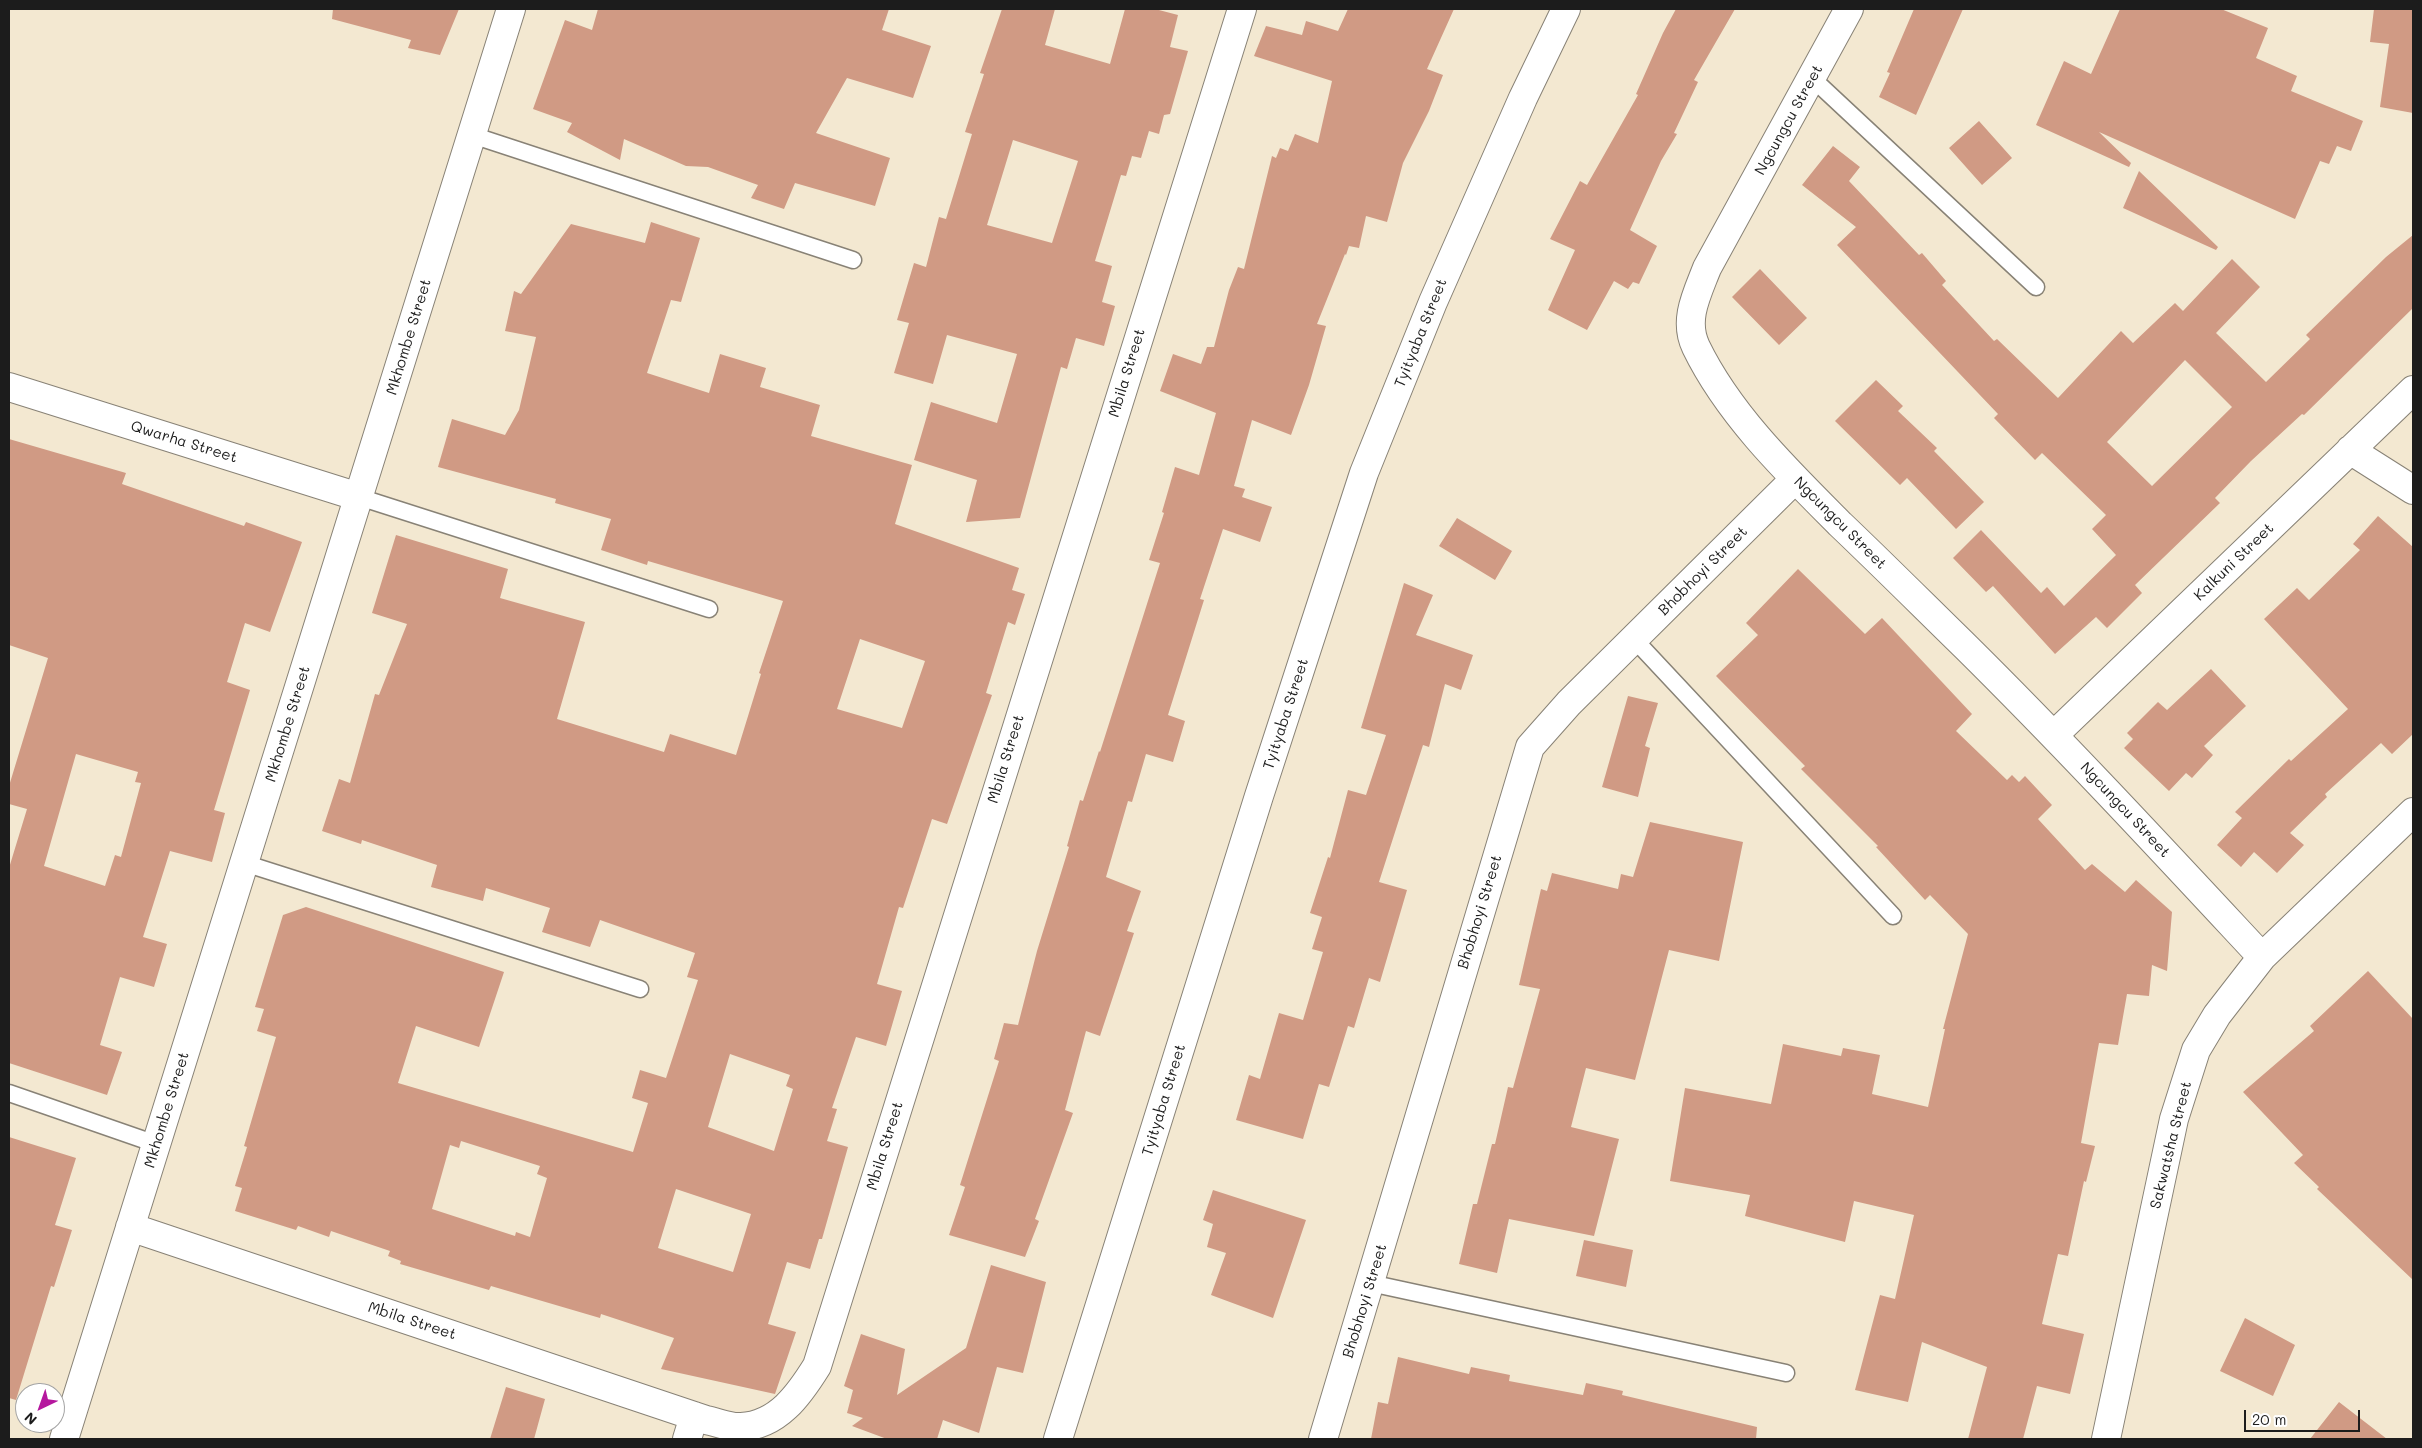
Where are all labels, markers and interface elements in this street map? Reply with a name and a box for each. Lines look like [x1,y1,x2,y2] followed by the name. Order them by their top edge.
[1751,62,1827,178] street label: Ngcungcu Street
[1391,276,1451,390] street label: Tyityaba Street
[383,277,435,397] street label: Mkhombe Street
[1105,326,1149,420] street label: Mbila Street
[128,417,240,467] street label: Qwarha Street
[1790,473,1890,573] street label: Ngcungcu Street
[2190,519,2278,605] street label: Kalkuni Street
[1655,523,1751,619] street label: Bhobhoyi Street
[1260,656,1312,772] street label: Tyityaba Street
[262,664,314,784] street label: Mkhombe Street
[984,712,1028,806] street label: Mbila Street
[2076,759,2174,861] street label: Ngcungcu Street
[1454,853,1506,971] street label: Bhobhoyi Street
[1138,1042,1190,1158] street label: Tyityaba Street
[141,1050,193,1170] street label: Mkhombe Street
[2146,1079,2196,1211] street label: Sakwatsha Street
[863,1099,907,1193] street label: Mbila Street
[1339,1242,1391,1360] street label: Bhobhoyi Street
[366,1298,458,1344] street label: Mbila Street
[15,1383,65,1433] north arrow
[2247,1400,2363,1432] scale bar
[20,1408,41,1429] text: N
[2252,1409,2286,1429] text: 20 m

